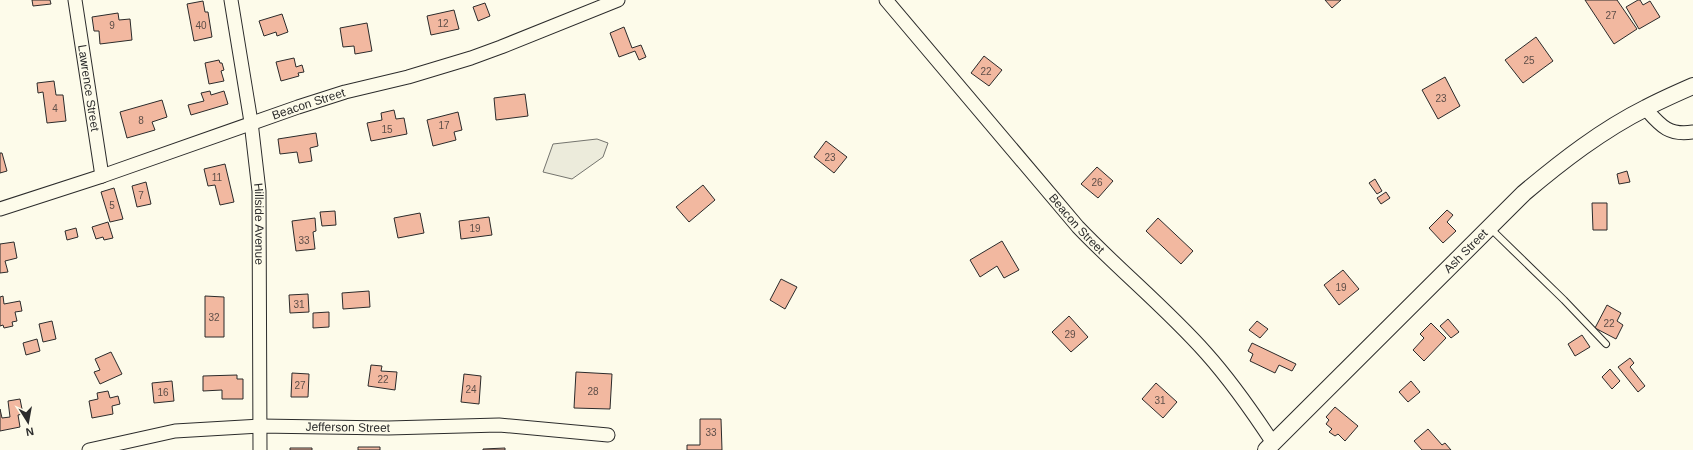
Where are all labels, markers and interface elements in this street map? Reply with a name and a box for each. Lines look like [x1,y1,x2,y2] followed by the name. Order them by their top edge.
[1605,10,1617,21] house number: 27
[437,18,449,29] house number: 12
[109,20,115,31] house number: 9
[195,20,207,31] house number: 40
[75,44,102,133] street label: Lawrence Street
[1523,55,1535,66] house number: 25
[980,66,992,77] house number: 22
[270,85,348,123] street label: Beacon Street
[1435,93,1447,104] house number: 23
[52,103,58,114] house number: 4
[138,115,144,126] house number: 8
[438,120,450,131] house number: 17
[381,124,393,135] house number: 15
[824,152,836,163] house number: 23
[212,172,223,183] house number: 11
[1091,177,1103,188] house number: 26
[251,182,266,265] street label: Hillside Avenue
[138,190,144,201] house number: 7
[1046,191,1108,257] street label: Beacon Street
[109,200,115,211] house number: 5
[469,223,481,234] house number: 19
[1441,226,1491,276] street label: Ash Street
[298,235,310,246] house number: 33
[1335,282,1347,293] house number: 19
[293,299,305,310] house number: 31
[208,312,220,323] house number: 32
[1603,318,1615,329] house number: 22
[1064,329,1076,340] house number: 29
[377,374,389,385] house number: 22
[294,380,306,391] house number: 27
[465,384,477,395] house number: 24
[587,386,599,397] house number: 28
[157,387,169,398] house number: 16
[1154,395,1166,406] house number: 31
[8,402,48,442] north arrow
[305,420,391,435] street label: Jefferson Street
[25,425,35,438] text: N
[705,427,717,438] house number: 33

